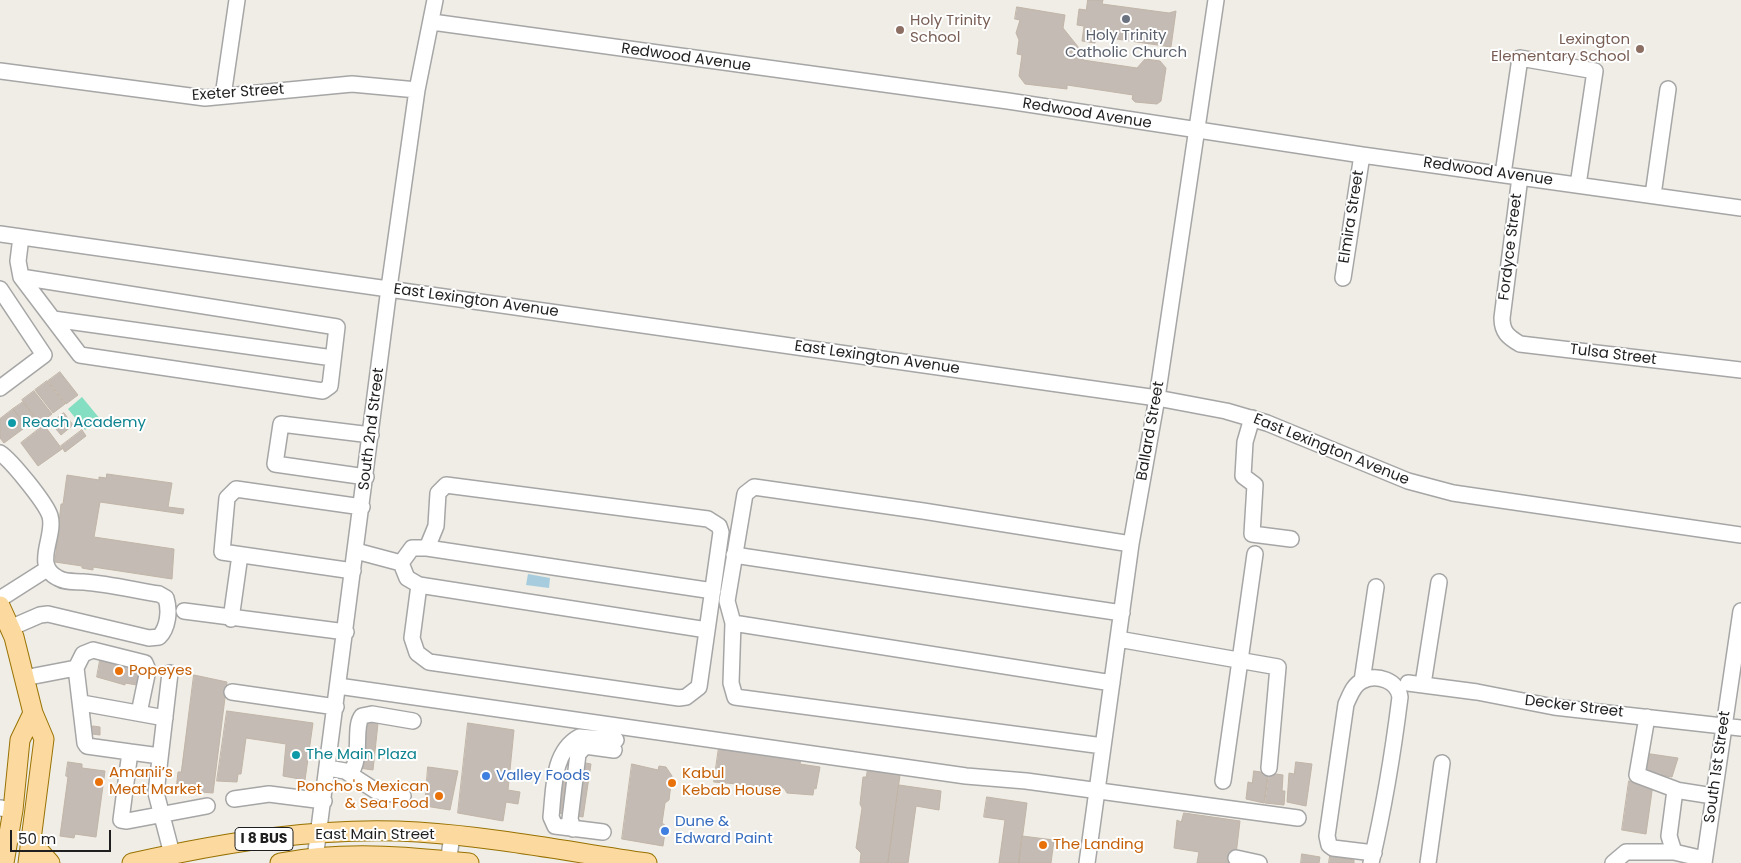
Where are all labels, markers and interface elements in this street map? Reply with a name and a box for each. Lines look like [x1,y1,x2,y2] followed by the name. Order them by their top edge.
[910,12,991,47] place label: Holy Trinity School
[1120,13,1132,25] marker: Holy Trinity Catholic Church
[894,24,906,36] marker: Holy Trinity School
[1065,27,1187,62] place label: Holy Trinity Catholic Church
[1491,31,1630,66] place label: Lexington Elementary School
[620,40,752,76] street label: Redwood Avenue
[1634,43,1646,55] marker: Lexington Elementary School
[191,81,285,105] street label: Exeter Street
[1021,95,1153,133] street label: Redwood Avenue
[1422,154,1554,190] street label: Redwood Avenue
[1336,169,1368,265] street label: Elmira Street
[1496,192,1526,302] street label: Fordyce Street
[392,281,560,321] street label: East Lexington Avenue
[793,338,961,378] street label: East Lexington Avenue
[1569,341,1657,369] street label: Tulsa Street
[356,367,388,491] street label: South 2nd Street
[1133,380,1169,482] street label: Ballard Street
[1250,410,1412,490] street label: East Lexington Avenue
[22,414,146,432] place label: Reach Academy
[6,417,18,429] marker: Reach Academy
[129,662,192,680] place label: Popeyes
[113,665,125,677] marker: Popeyes
[1523,692,1625,722] street label: Decker Street
[1701,710,1735,824] street label: South 1st Street
[306,746,417,764] place label: The Main Plaza
[290,749,302,761] marker: The Main Plaza
[109,764,202,799] place label: Amanii’s Meat Market
[682,765,781,800] place label: Kabul Kebab House
[496,767,590,785] place label: Valley Foods
[480,770,492,782] marker: Valley Foods
[93,776,105,788] marker: Amanii’s Meat Market
[666,777,678,789] marker: Kabul Kebab House
[297,778,429,813] place label: Poncho's Mexican & Sea Food
[433,790,445,802] marker: Poncho's Mexican & Sea Food
[675,813,773,848] place label: Dune & Edward Paint
[12,820,114,852] scale bar
[659,825,671,837] marker: Dune & Edward Paint
[315,826,435,844] street label: East Main Street
[18,828,56,849] text: 50 m
[235,828,293,851] road number: I 8 BUS
[1053,836,1144,854] place label: The Landing
[1037,839,1049,851] marker: The Landing

